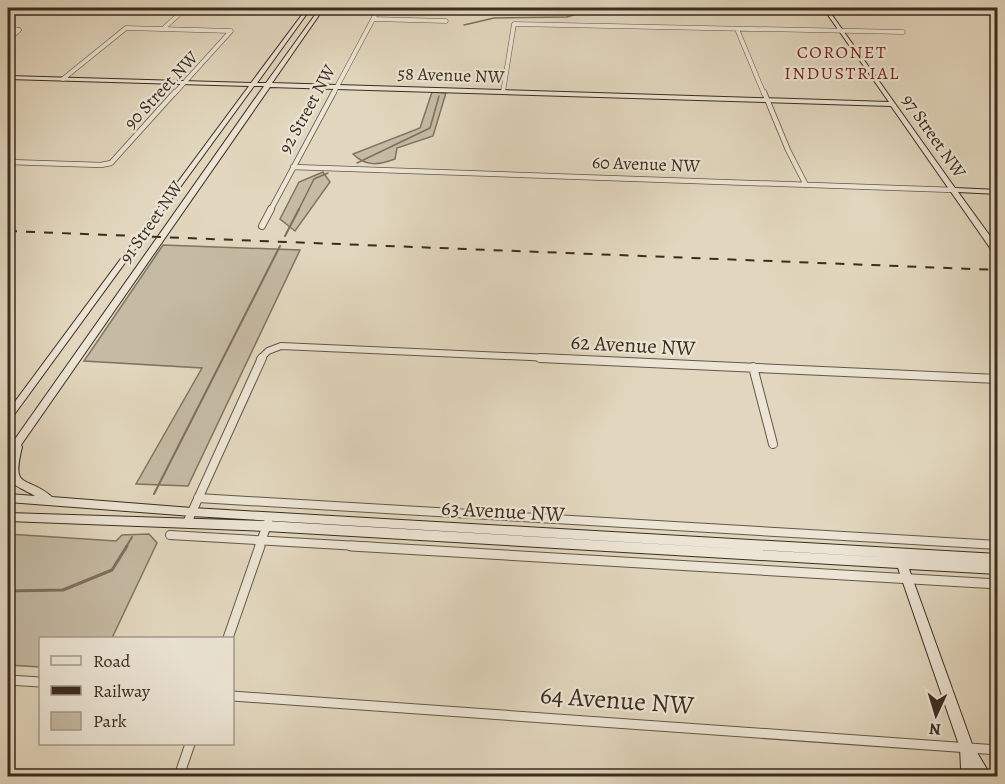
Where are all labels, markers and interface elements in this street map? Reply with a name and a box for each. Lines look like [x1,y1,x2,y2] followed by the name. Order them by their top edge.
[784,40,900,85] district label: CORONET INDUSTRIAL
[118,45,204,134] street label: 90 Street NW
[273,60,341,158] street label: 92 Street NW
[397,61,505,89] street label: 58 Avenue NW
[896,89,972,183] street label: 97 Street NW
[591,150,701,178] street label: 60 Avenue NW
[114,176,188,268] street label: 91 Street NW
[570,328,697,362] street label: 62 Avenue NW
[440,494,566,528] street label: 63 Avenue NW
[39,637,234,745] legend
[93,649,131,673] text: Road
[539,677,696,723] street label: 64 Avenue NW
[93,679,151,703] text: Railway
[906,685,966,745] north arrow
[93,709,127,733] text: Park
[928,718,942,740] text: N

